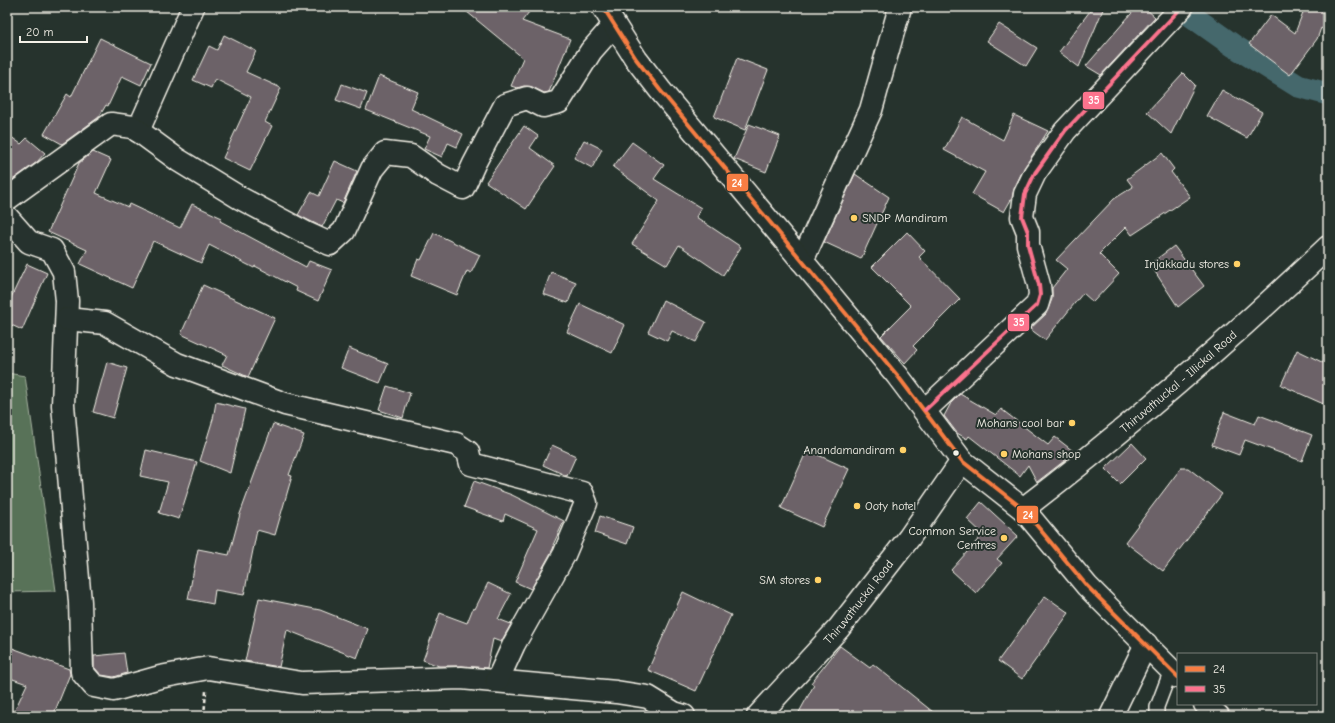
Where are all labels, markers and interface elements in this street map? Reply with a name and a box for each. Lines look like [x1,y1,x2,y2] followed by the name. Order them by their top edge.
[20,18,87,44] scale bar
[26,25,54,39] text: 20 m
[1082,91,1105,110] line badge: 35
[1088,94,1100,107] text: 35
[726,173,749,192] line badge: 24
[732,177,742,190] text: 24
[862,211,947,225] place label: SNDP Mandiram
[849,213,859,223] marker: SNDP Mandiram
[1145,257,1229,271] place label: Injakkadu stores
[1232,259,1242,269] marker: Injakkadu stores
[1007,313,1030,332] line badge: 35
[1013,316,1025,329] text: 35
[1117,328,1240,436] street label: Thiruvathuckal - Illickal Road
[977,416,1064,430] place label: Mohans cool bar
[1067,418,1077,428] marker: Mohans cool bar
[804,443,895,457] place label: Anandamandiram
[898,445,908,455] marker: Anandamandiram
[1012,447,1081,461] place label: Mohans shop
[951,448,961,458] unlabelled marker
[999,449,1009,459] marker: Mohans shop
[865,499,916,513] place label: Ooty hotel
[852,501,862,511] marker: Ooty hotel
[1016,505,1039,524] line badge: 24
[1023,509,1033,522] text: 24
[909,524,996,552] place label: Common Service Centres
[999,533,1009,543] marker: Common Service Centres
[821,557,896,647] street label: Thiruvathuckal Road
[759,573,810,587] place label: SM stores
[813,575,823,585] marker: SM stores
[1177,653,1317,705] legend
[1213,662,1225,676] text: 24
[1213,682,1226,696] text: 35

